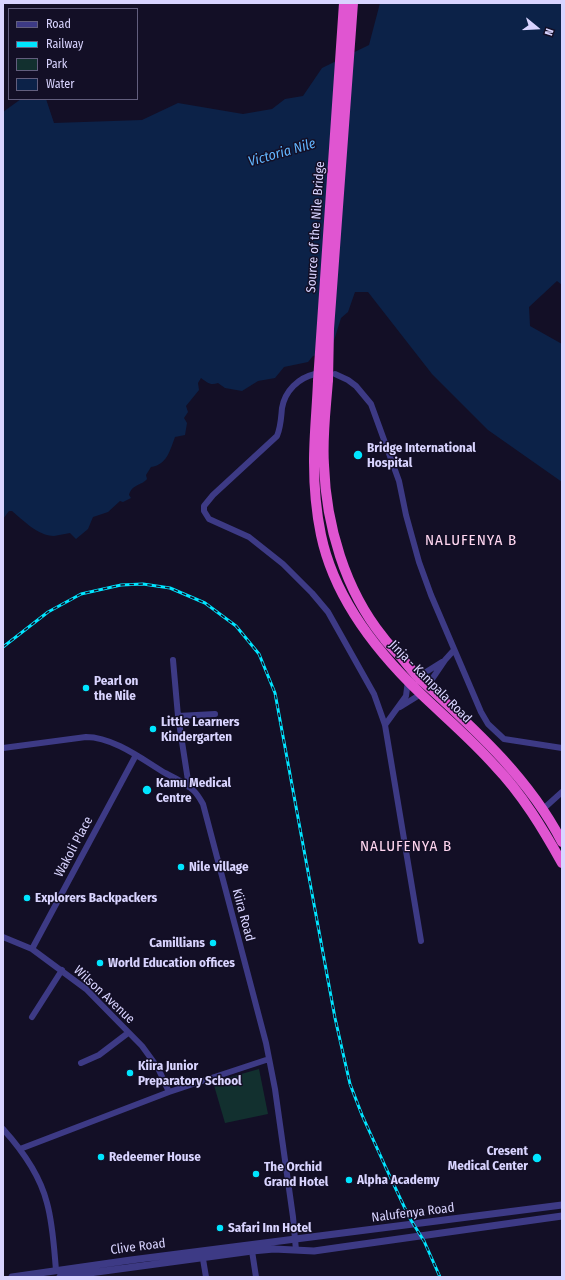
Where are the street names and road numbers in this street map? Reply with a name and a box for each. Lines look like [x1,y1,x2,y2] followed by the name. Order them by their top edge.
[304,161,328,293] street label: Source of the Nile Bridge
[386,638,474,726] street label: Jinja - Kampala Road
[52,814,96,880] street label: Wakoli Place
[228,887,258,943] street label: Kiira Road
[70,963,138,1027] street label: Wilson Avenue
[371,1200,455,1226] street label: Nalufenya Road
[110,1236,166,1258] street label: Clive Road

